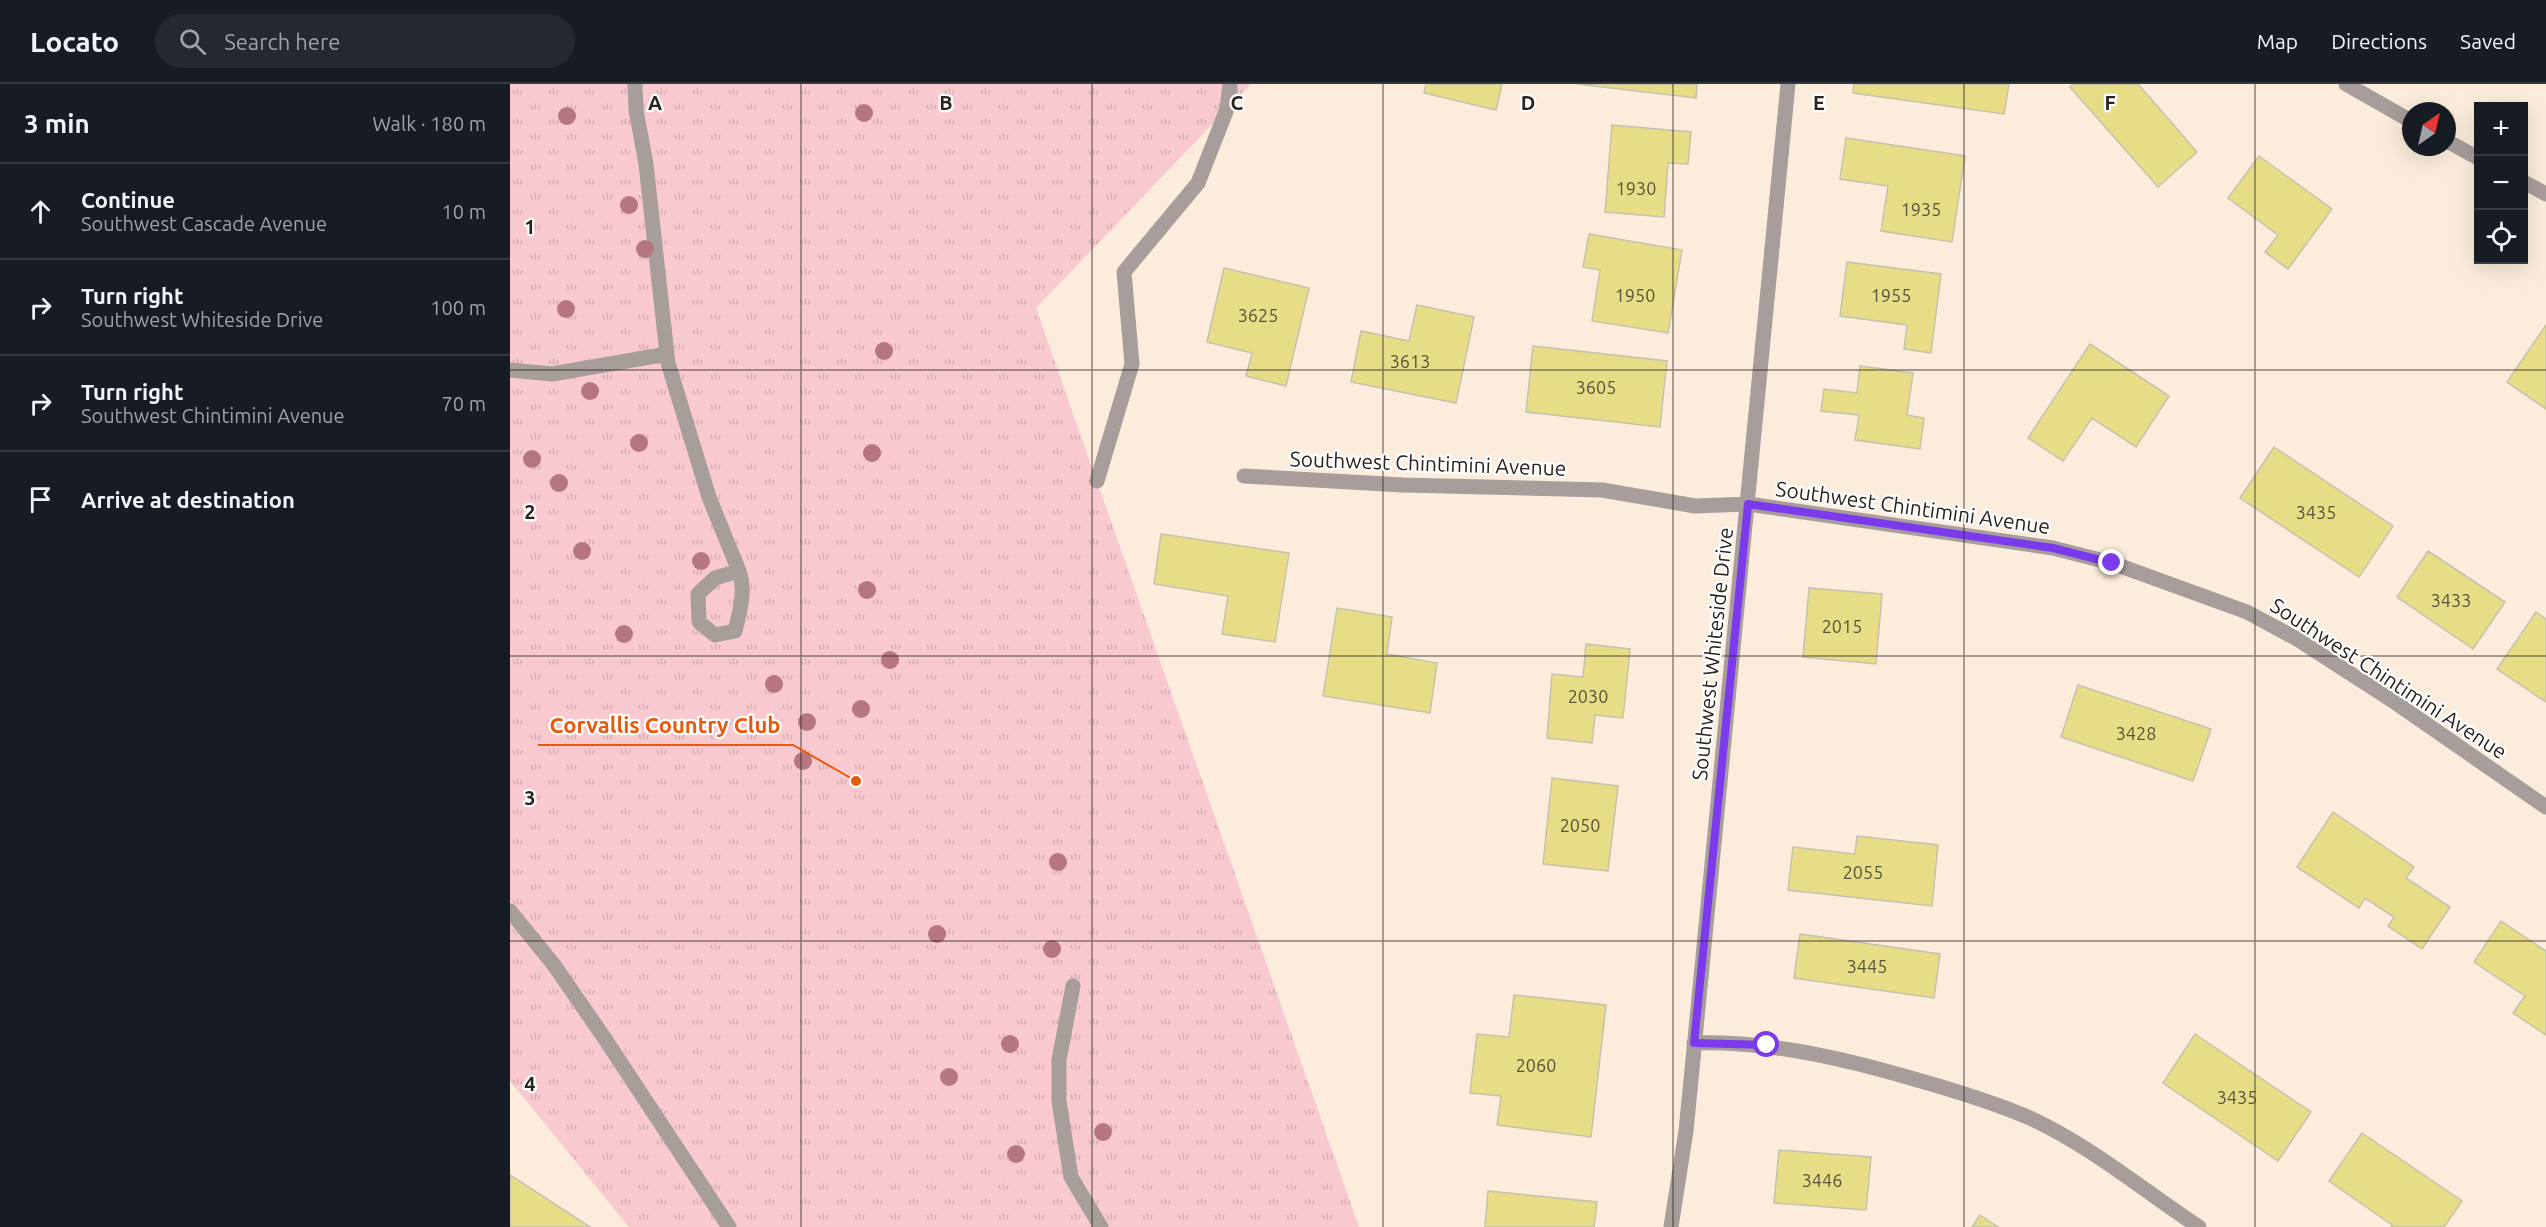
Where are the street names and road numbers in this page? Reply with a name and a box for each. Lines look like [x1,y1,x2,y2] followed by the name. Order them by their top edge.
[1289,446,1567,480] street label: Southwest Chintimini Avenue
[1774,476,2052,538] street label: Southwest Chintimini Avenue
[1687,526,1737,782] street label: Southwest Whiteside Drive
[2266,593,2512,763] street label: Southwest Chintimini Avenue

